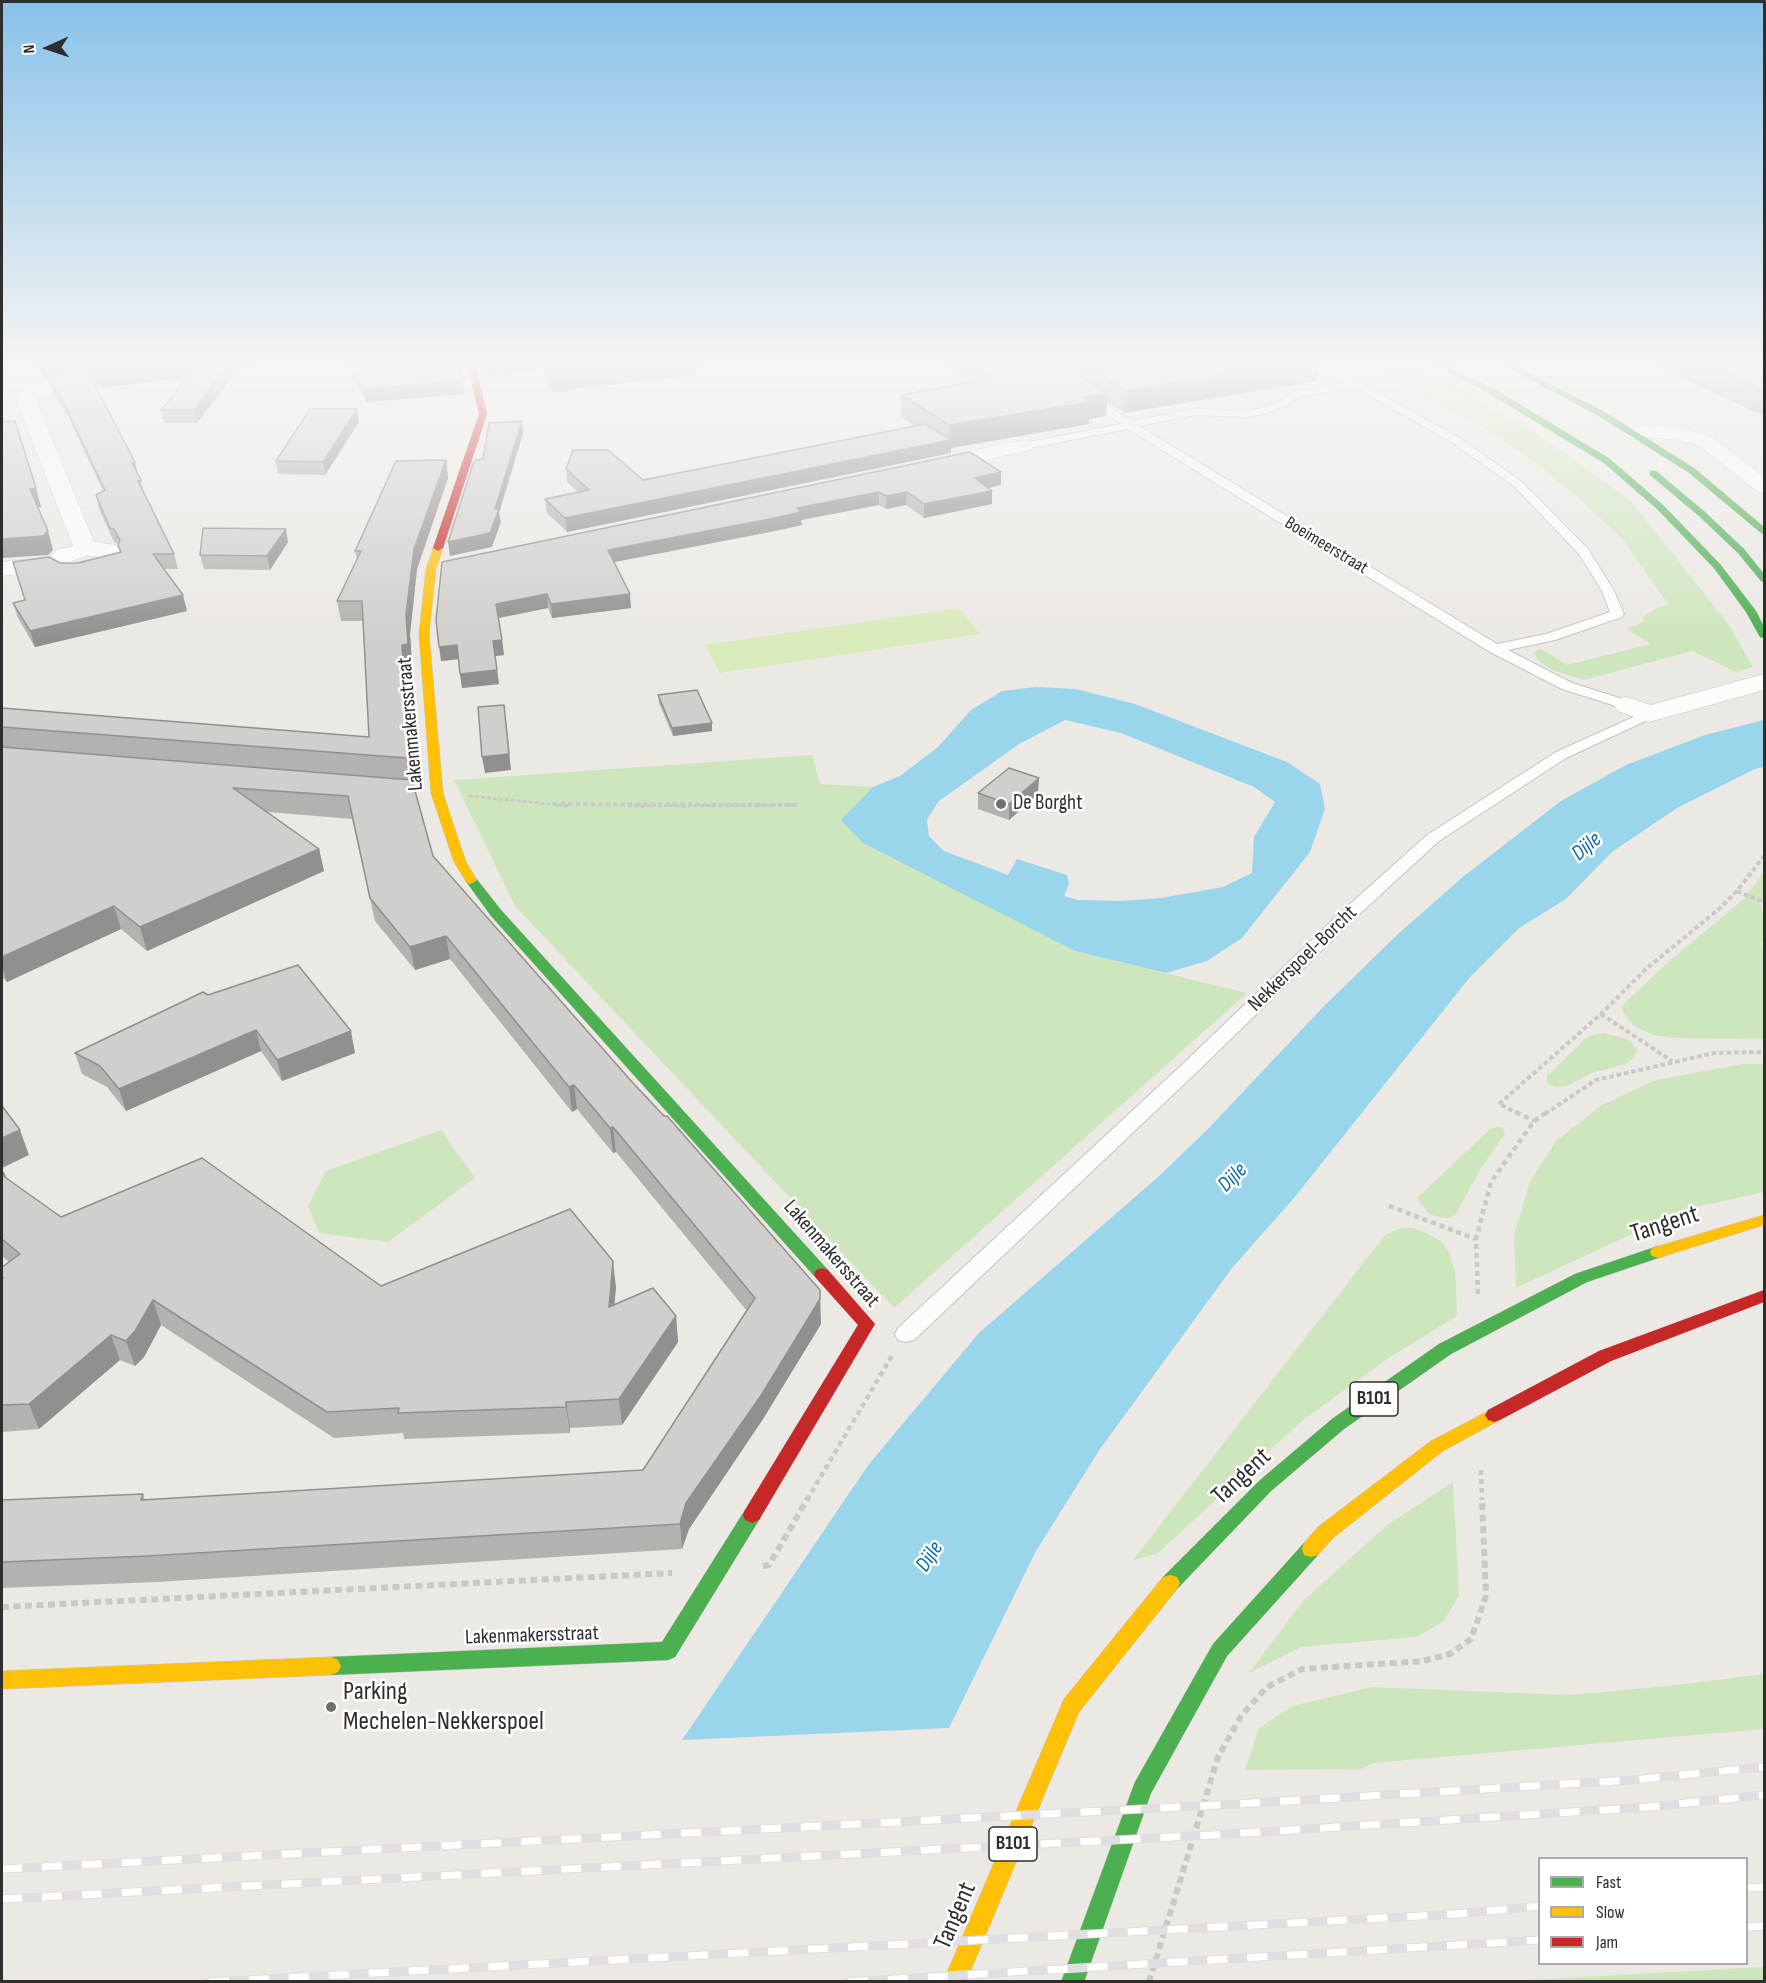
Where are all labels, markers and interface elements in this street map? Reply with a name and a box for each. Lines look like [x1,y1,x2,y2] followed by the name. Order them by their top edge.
[18,18,78,78] north arrow
[20,44,39,54] text: N
[1281,513,1371,579] street label: Boeimeerstraat
[393,656,429,792] street label: Lakenmakersstraat
[1013,791,1083,817] place label: De Borght
[994,797,1008,811] marker: De Borght
[1567,827,1607,867] water label: Dijle
[1243,901,1363,1017] street label: Nekkerspoel-Borcht
[1213,1158,1253,1198] water label: Dijle
[778,1195,884,1313] street label: Lakenmakersstraat
[1627,1199,1703,1251] street label: Tangent
[1350,1382,1398,1416] road number: B101
[1206,1442,1278,1512] street label: Tangent
[910,1537,950,1577] water label: Dijle
[465,1621,599,1651] street label: Lakenmakersstraat
[343,1676,544,1738] place label: Parking Mechelen-Nekkerspoel
[324,1700,338,1714] marker: Parking Mechelen-Nekkerspoel
[989,1827,1037,1861] road number: B101
[1538,1857,1748,1965] legend
[1596,1872,1621,1893] text: Fast
[928,1878,984,1954] street label: Tangent
[1596,1902,1625,1923] text: Slow
[1596,1932,1618,1953] text: Jam

